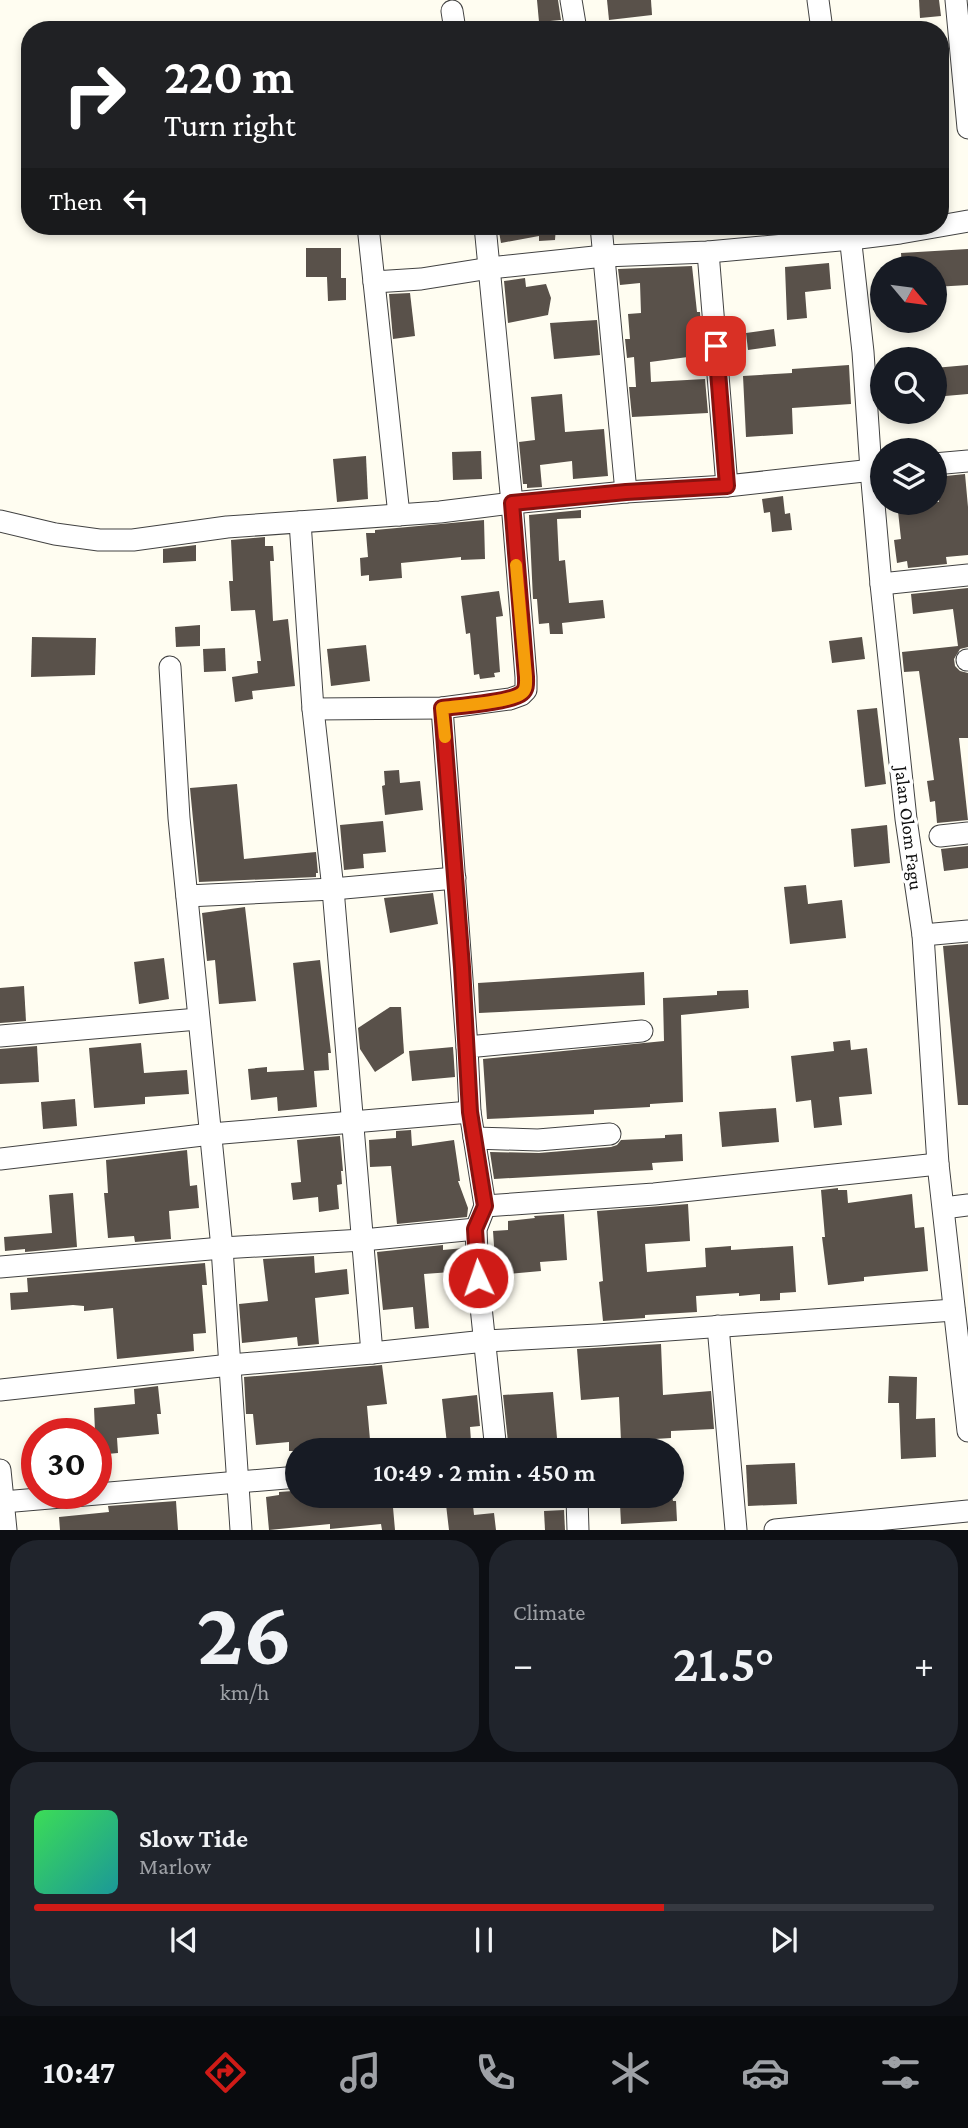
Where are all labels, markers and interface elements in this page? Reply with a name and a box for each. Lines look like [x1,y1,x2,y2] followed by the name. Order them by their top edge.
[49,49,140,140] icon: right
[164,49,294,104] text: 220 m
[164,107,296,143] text: Turn right
[117,182,155,220] icon: left
[49,187,103,216] text: Then
[870,256,947,332] north arrow
[870,256,947,515] map controls
[686,316,746,376] pin
[697,327,735,365] icon: arrive
[870,347,947,424] button: search
[870,438,947,515] button: layers
[891,763,927,891] street label: Jalan Olom Fagu
[441,1241,515,1315] position arrow
[21,1418,112,1509] speed limit sign: 30
[373,1458,596,1487] text: 10:49 · 2 min · 450 m
[196,1582,293,1684] text: 26
[513,1599,585,1625] text: Climate
[673,1634,774,1692] text: 21.5°
[513,1643,533,1685] text: −
[914,1643,934,1685] text: +
[220,1679,269,1705] text: km/h
[139,1824,248,1853] text: Slow Tide
[139,1853,211,1879] text: Marlow
[165,1921,203,1959] icon: previous
[465,1921,503,1959] icon: pause
[765,1921,803,1959] icon: next
[201,2048,250,2097] icon: directions
[336,2048,385,2097] icon: music
[471,2048,520,2097] icon: phone
[606,2048,655,2097] icon: climate
[741,2048,790,2097] icon: car
[876,2048,925,2097] icon: filters
[43,2054,115,2090] text: 10:47

